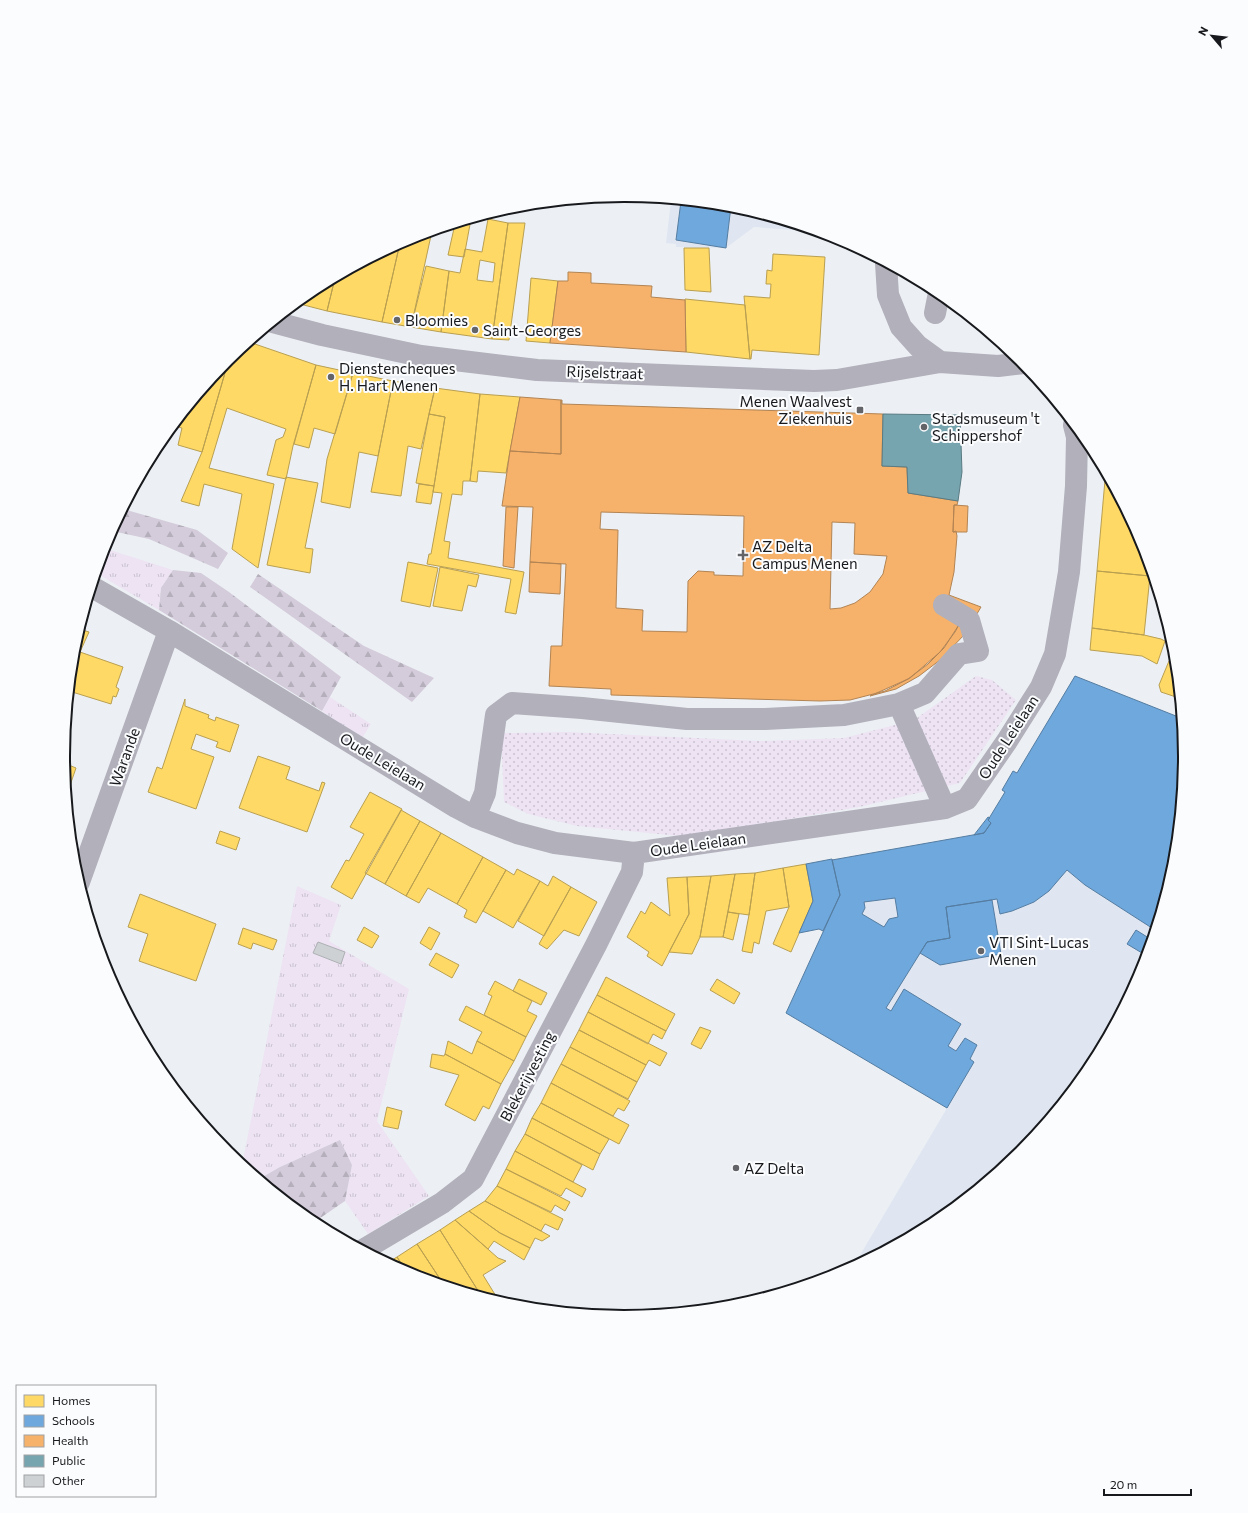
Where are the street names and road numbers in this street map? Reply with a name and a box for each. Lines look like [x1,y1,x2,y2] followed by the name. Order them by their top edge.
[566,362,644,382] street label: Rijselstraat
[974,692,1042,782] street label: Oude Leielaan
[105,725,143,789] street label: Warande
[337,728,429,794] street label: Oude Leielaan
[649,828,747,860] street label: Oude Leielaan
[496,1028,558,1124] street label: Blekerijvesting

